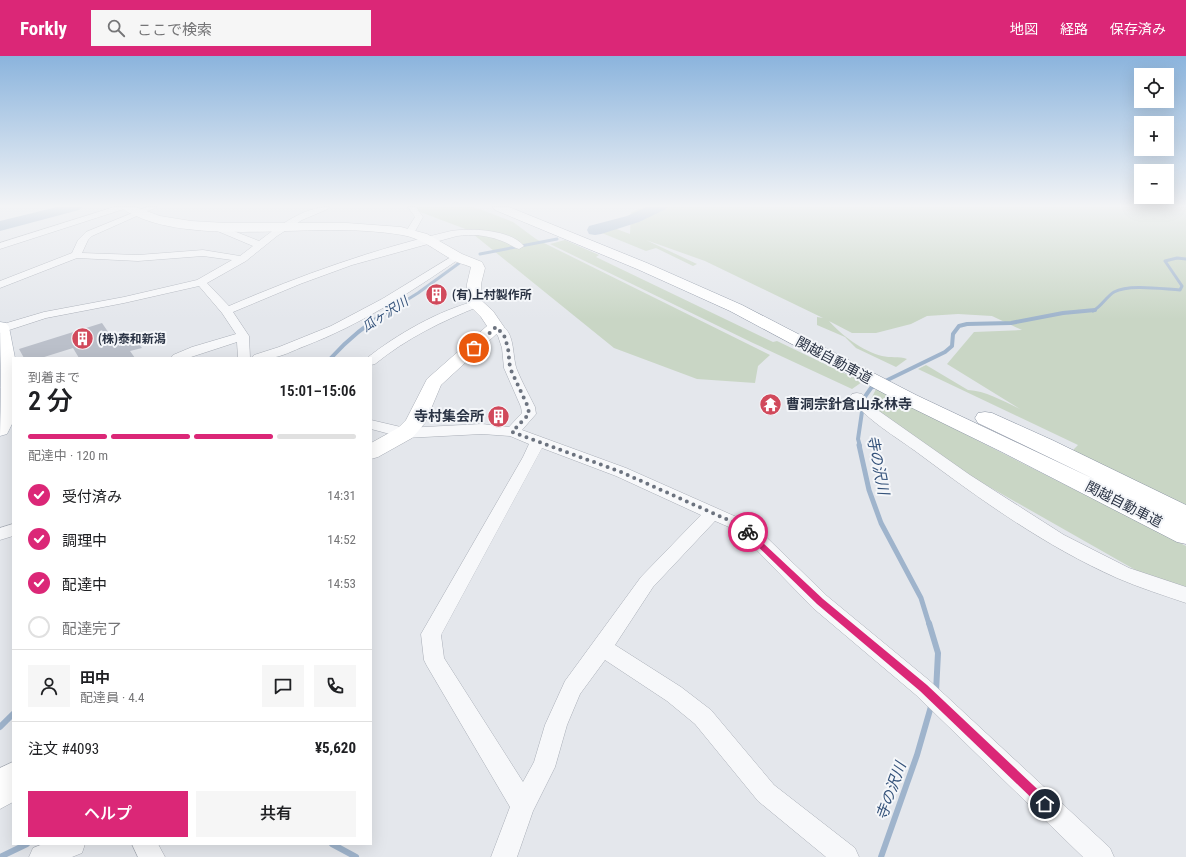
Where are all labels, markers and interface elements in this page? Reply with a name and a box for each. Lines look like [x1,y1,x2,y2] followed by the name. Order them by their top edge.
[91,10,371,46] search box
[20,17,67,40] text: Forkly
[105,17,127,39] icon: search
[137,21,212,39] text: ここで検索
[1010,21,1038,37] text: 地図
[1060,21,1088,37] text: 経路
[1110,21,1166,37] text: 保存済み
[1134,68,1174,204] map controls
[1134,68,1174,108] button: locate
[1134,116,1174,156] button: +
[1134,164,1174,204] button: −
[424,282,450,308] building icon: (有)上村製作所
[452,288,532,302] place label: (有)上村製作所
[359,292,413,334] water label: 瓜ヶ沢川
[69,326,95,352] building icon: (株)泰和新潟
[457,331,491,365] pin
[98,332,166,346] place label: (株)泰和新潟
[793,333,875,387] street label: 関越自動車道
[463,337,485,359] icon: bag
[28,370,80,385] text: 到着まで
[279,382,356,400] text: 15:01–15:06
[28,386,73,416] text: 2 分
[757,391,783,417] temple icon: 曹洞宗針倉山永林寺
[786,396,912,412] place label: 曹洞宗針倉山永林寺
[486,403,512,429] building icon: 寺村集会所
[414,408,484,424] place label: 寺村集会所
[863,434,893,498] water label: 寺の沢川
[28,448,108,463] text: 配達中 · 120 m
[1083,478,1165,530] street label: 関越自動車道
[28,484,50,506] icon: check
[62,488,122,506] text: 受付済み
[327,488,356,503] text: 14:31
[728,512,768,552] courier
[737,521,759,543] icon: bike
[28,528,50,550] icon: check
[62,532,107,550] text: 調理中
[327,532,356,547] text: 14:52
[28,572,50,594] icon: check
[62,576,107,594] text: 配達中
[327,576,356,591] text: 14:53
[62,620,122,638] text: 配達完了
[28,665,70,707] button: person
[262,665,304,707] button: chat
[314,665,356,707] button: phone
[80,669,110,687] text: 田中
[80,690,144,705] text: 配達員 · 4.4
[315,739,356,757] text: ¥5,620
[28,740,99,758] text: 注文 #4093
[872,758,910,822] water label: 寺の沢川
[1028,787,1062,821] pin
[28,791,188,837] button: ヘルプ
[196,791,356,837] button: 共有
[1034,793,1056,815] icon: home

